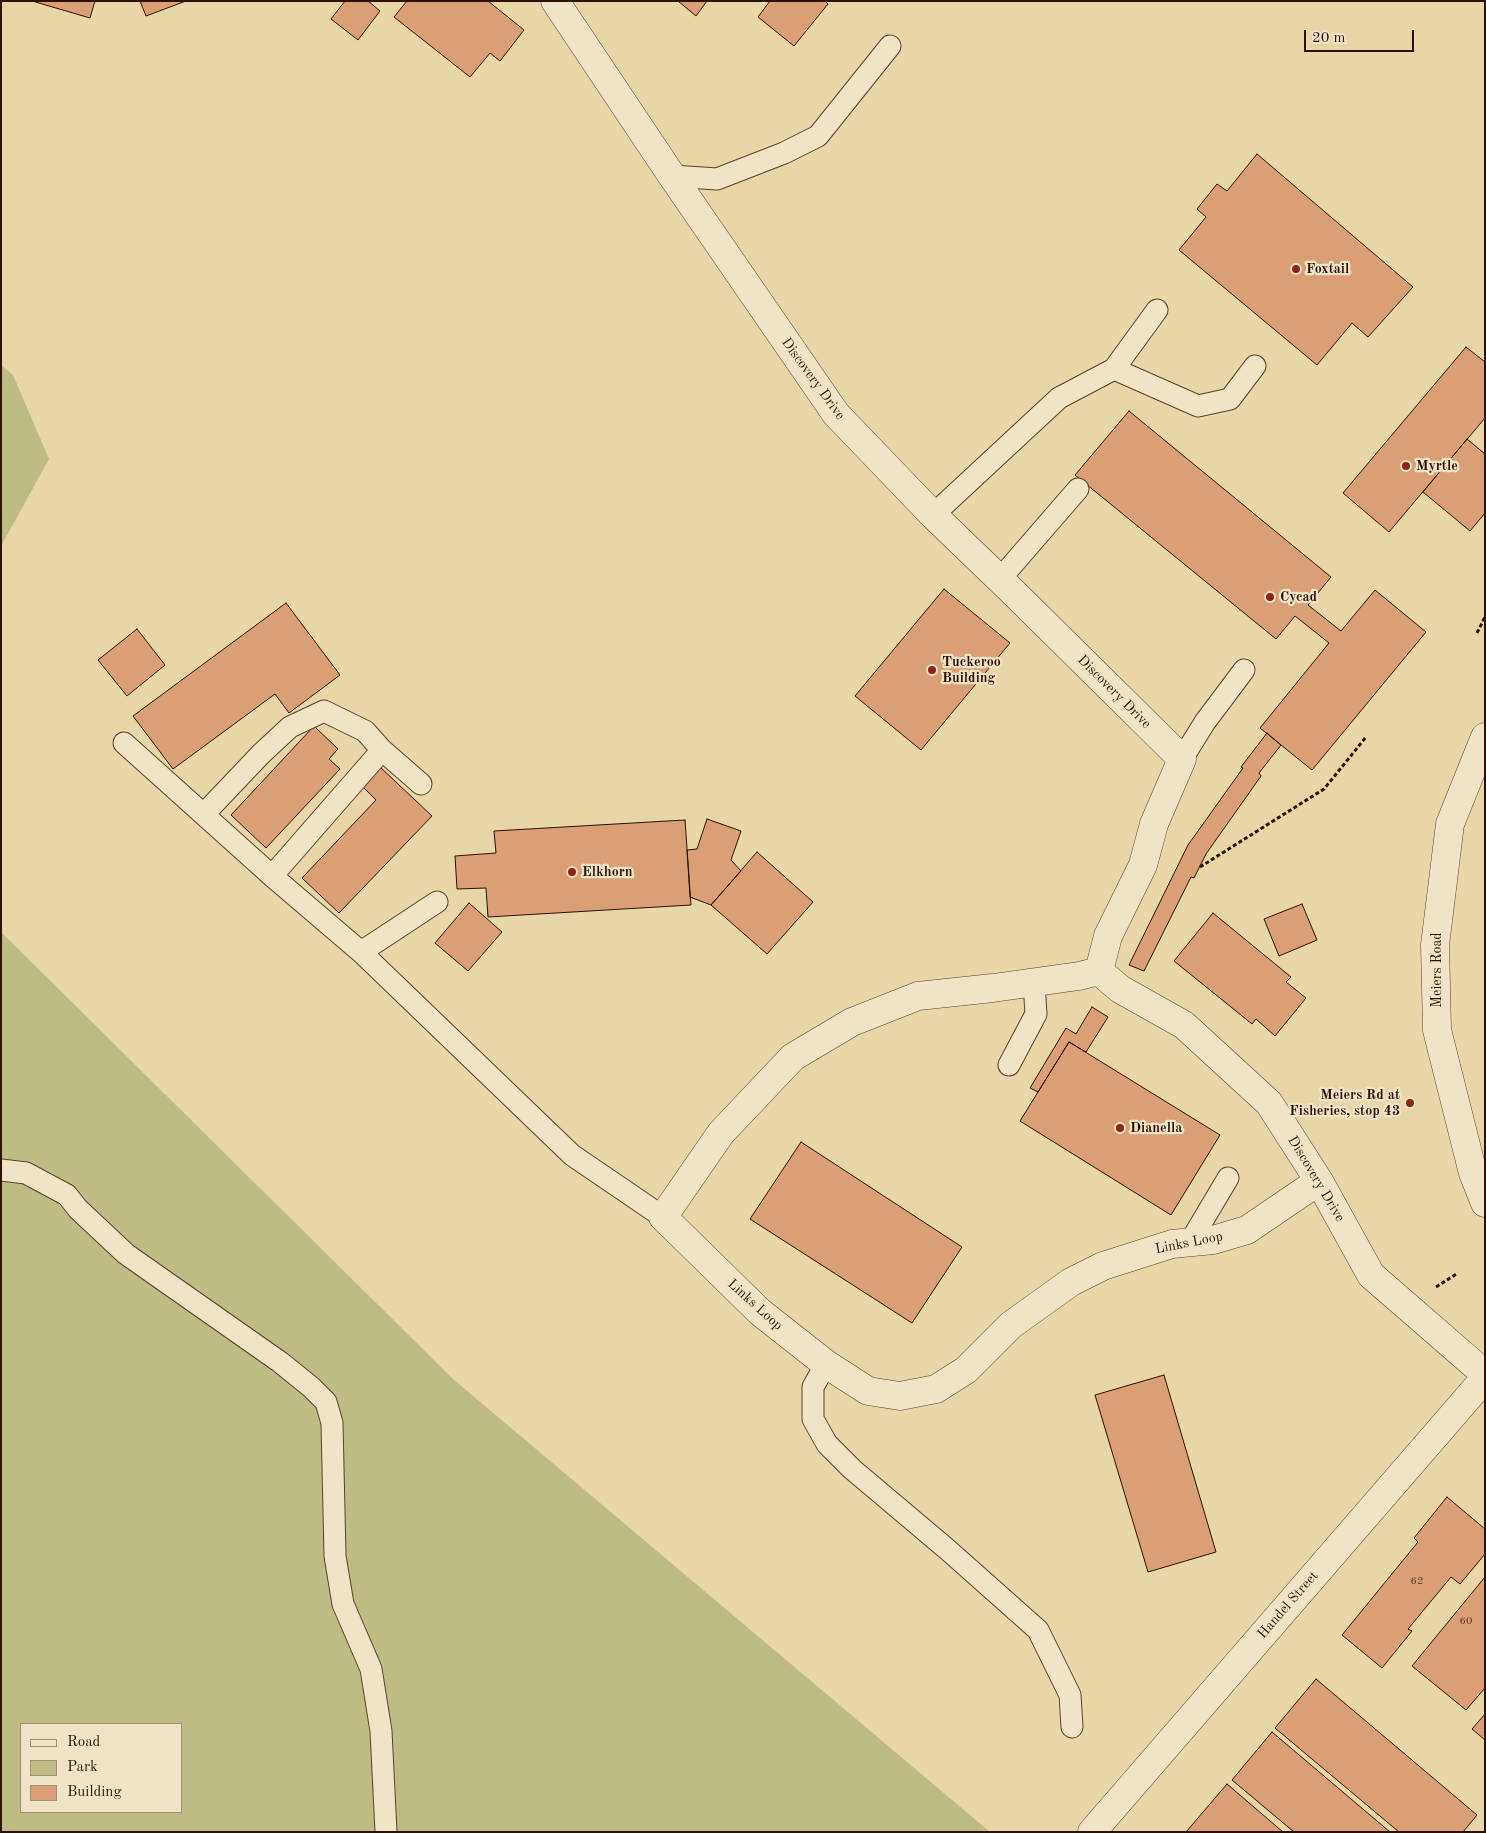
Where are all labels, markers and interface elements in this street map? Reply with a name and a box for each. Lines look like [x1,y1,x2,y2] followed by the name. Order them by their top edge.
[1306,20,1416,52] scale bar
[1312,31,1346,46] text: 20 m
[1306,261,1349,277] place label: Foxtail
[1290,263,1302,275] marker: Foxtail
[778,335,848,423] street label: Discovery Drive
[1416,458,1458,474] place label: Myrtle
[1400,460,1412,472] marker: Myrtle
[1280,589,1317,605] place label: Cycad
[1264,591,1276,603] marker: Cycad
[1074,652,1154,732] street label: Discovery Drive
[942,654,1001,686] place label: Tuckeroo Building
[926,664,938,676] marker: Tuckeroo Building
[582,864,633,880] place label: Elkhorn
[566,866,578,878] marker: Elkhorn
[1429,932,1445,1008] street label: Meiers Road
[1289,1087,1400,1120] place label: Meiers Rd at Fisheries, stop 43
[1404,1097,1416,1109] marker: Meiers Rd at Fisheries, stop 43
[1130,1120,1182,1136] place label: Dianella
[1114,1122,1126,1134] marker: Dianella
[1284,1133,1348,1225] street label: Discovery Drive
[1154,1228,1224,1258] street label: Links Loop
[724,1276,786,1334] street label: Links Loop
[1254,1568,1322,1642] street label: Handel Street
[1411,1574,1423,1588] house number: 62
[1460,1614,1472,1628] house number: 60
[20,1723,182,1813] legend
[67,1735,100,1750] text: Road
[67,1760,98,1775] text: Park
[67,1785,122,1800] text: Building

